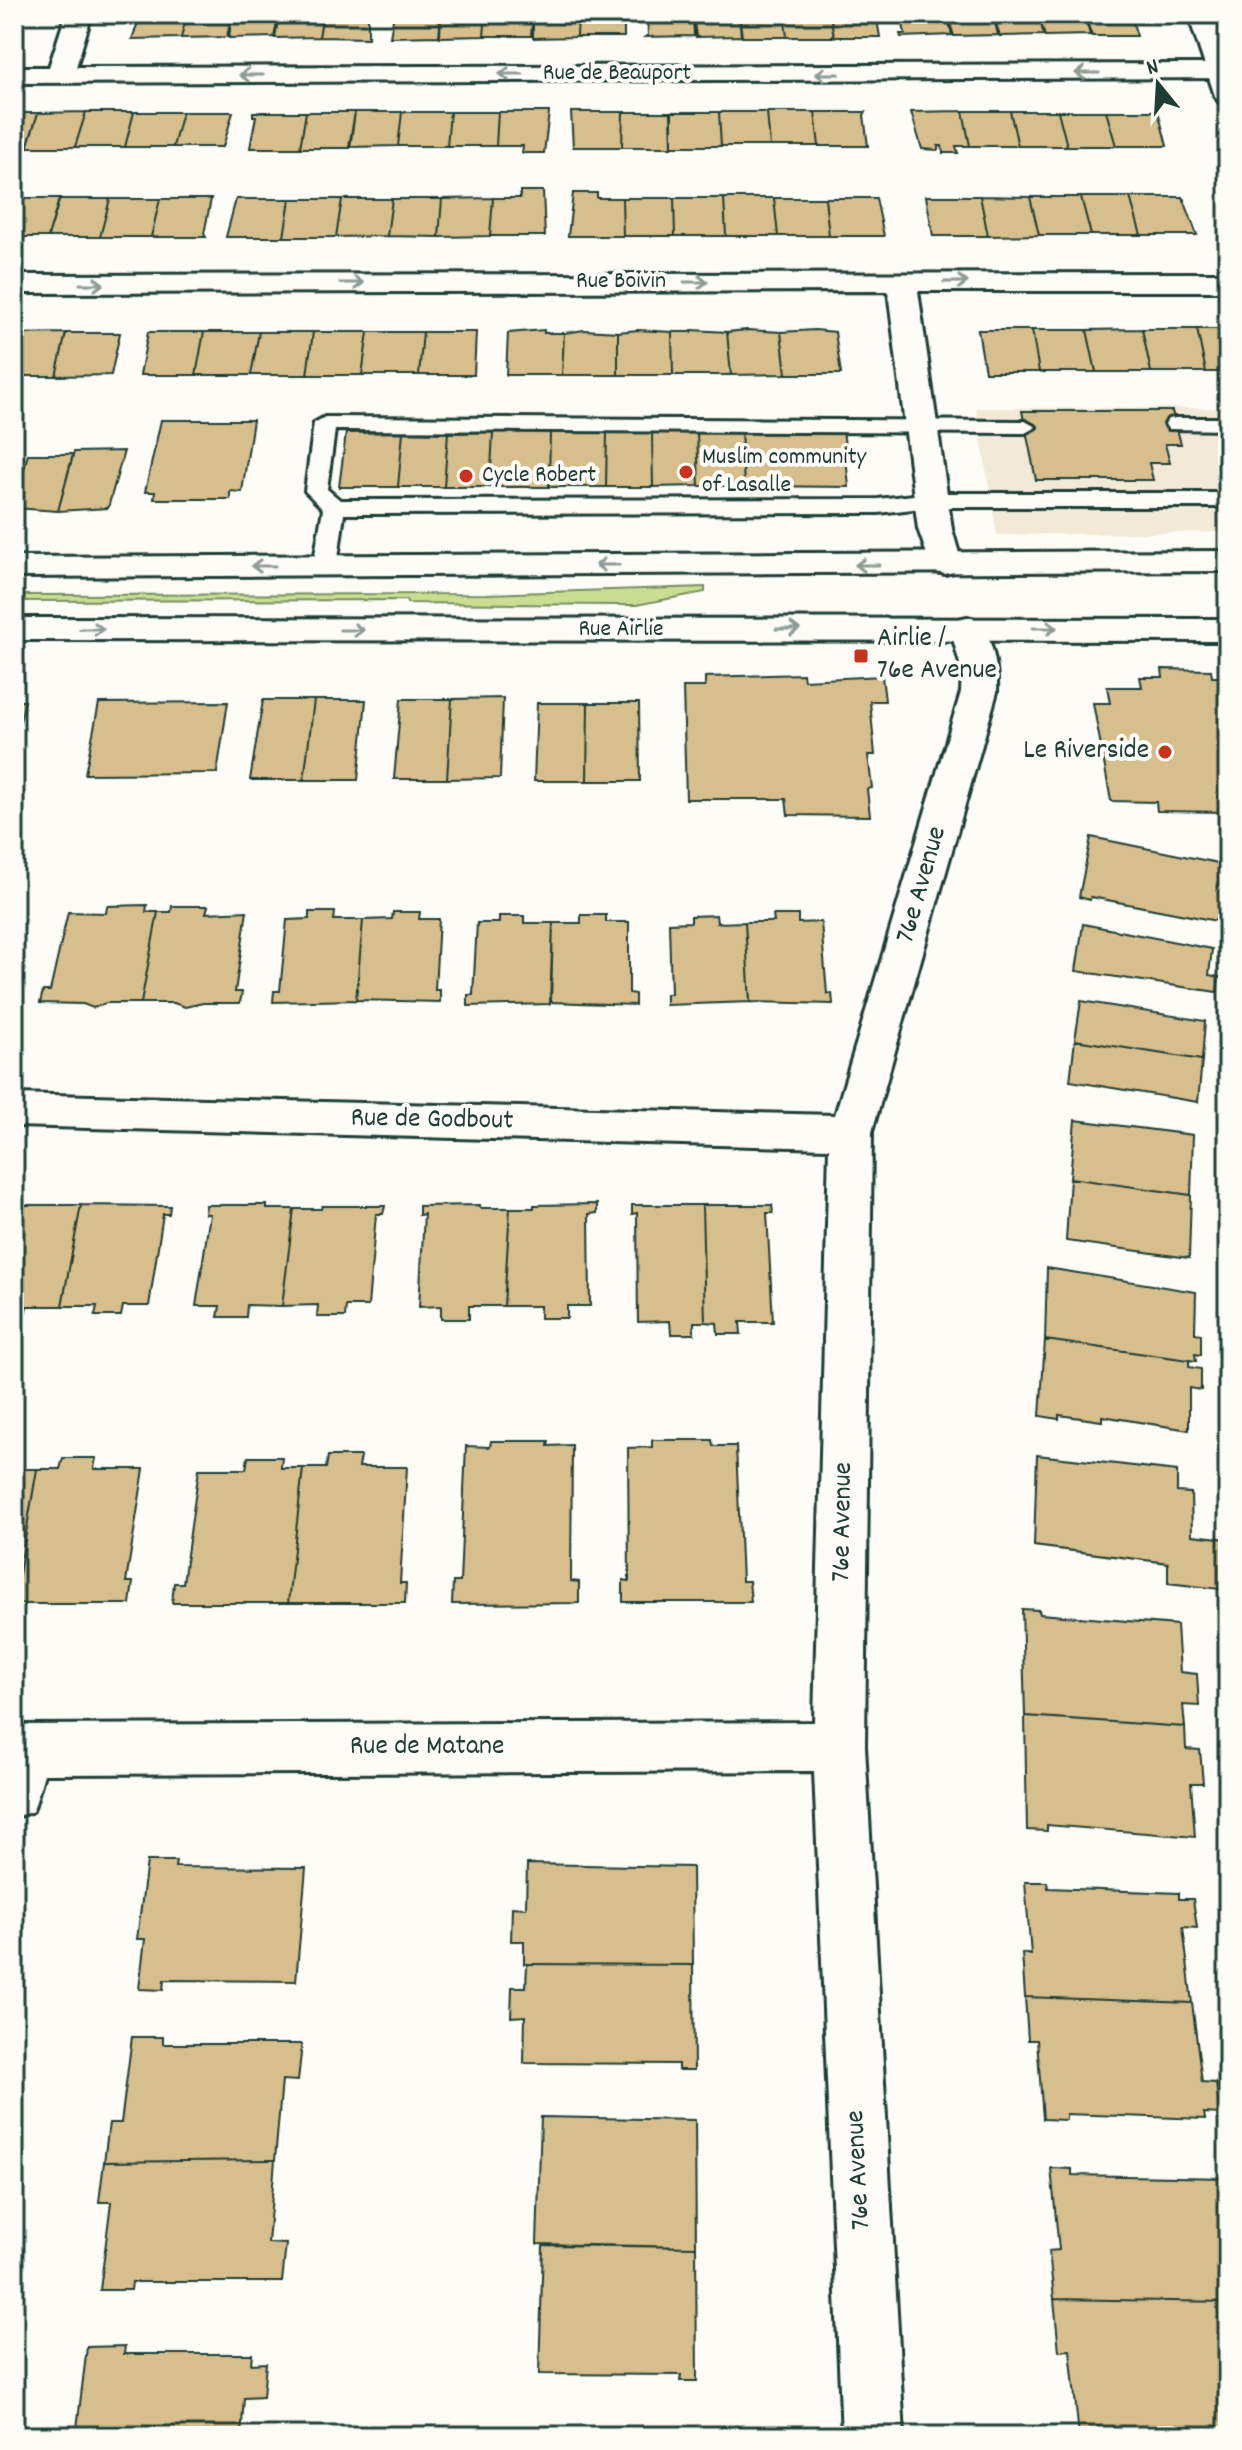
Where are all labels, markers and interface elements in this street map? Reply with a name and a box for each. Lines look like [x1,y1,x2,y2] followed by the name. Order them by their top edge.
[1118,44,1198,124] north arrow
[1143,52,1163,85] text: N
[543,57,691,91] street label: Rue de Beauport
[1074,65,1101,81] one-way arrow
[498,66,525,82] one-way arrow
[814,66,841,82] one-way arrow
[238,67,265,83] one-way arrow
[576,265,666,299] street label: Rue Boivin
[682,274,709,290] one-way arrow
[942,274,969,290] one-way arrow
[338,275,365,291] one-way arrow
[78,276,105,292] one-way arrow
[702,441,868,503] place label: Muslim community of Lasalle
[482,459,596,493] place label: Cycle Robert
[677,463,695,481] marker: Muslim community of Lasalle
[457,467,475,485] marker: Cycle Robert
[594,557,621,573] one-way arrow
[854,557,881,573] one-way arrow
[250,558,277,574] one-way arrow
[578,613,664,647] street label: Rue Airlie
[877,620,997,692] place label: Airlie / 76e Avenue
[1031,620,1058,636] one-way arrow
[78,621,105,637] one-way arrow
[774,621,801,637] one-way arrow
[338,622,365,638] one-way arrow
[852,647,870,665] marker: Airlie / 76e Avenue
[1023,732,1149,772] place label: Le Riverside
[1156,743,1174,761] marker: Le Riverside
[887,822,959,948] street label: 76e Avenue
[350,1100,514,1142] street label: Rue de Godbout
[823,1462,865,1582] street label: 76e Avenue
[350,1728,504,1768] street label: Rue de Matane
[837,2109,883,2231] street label: 76e Avenue

